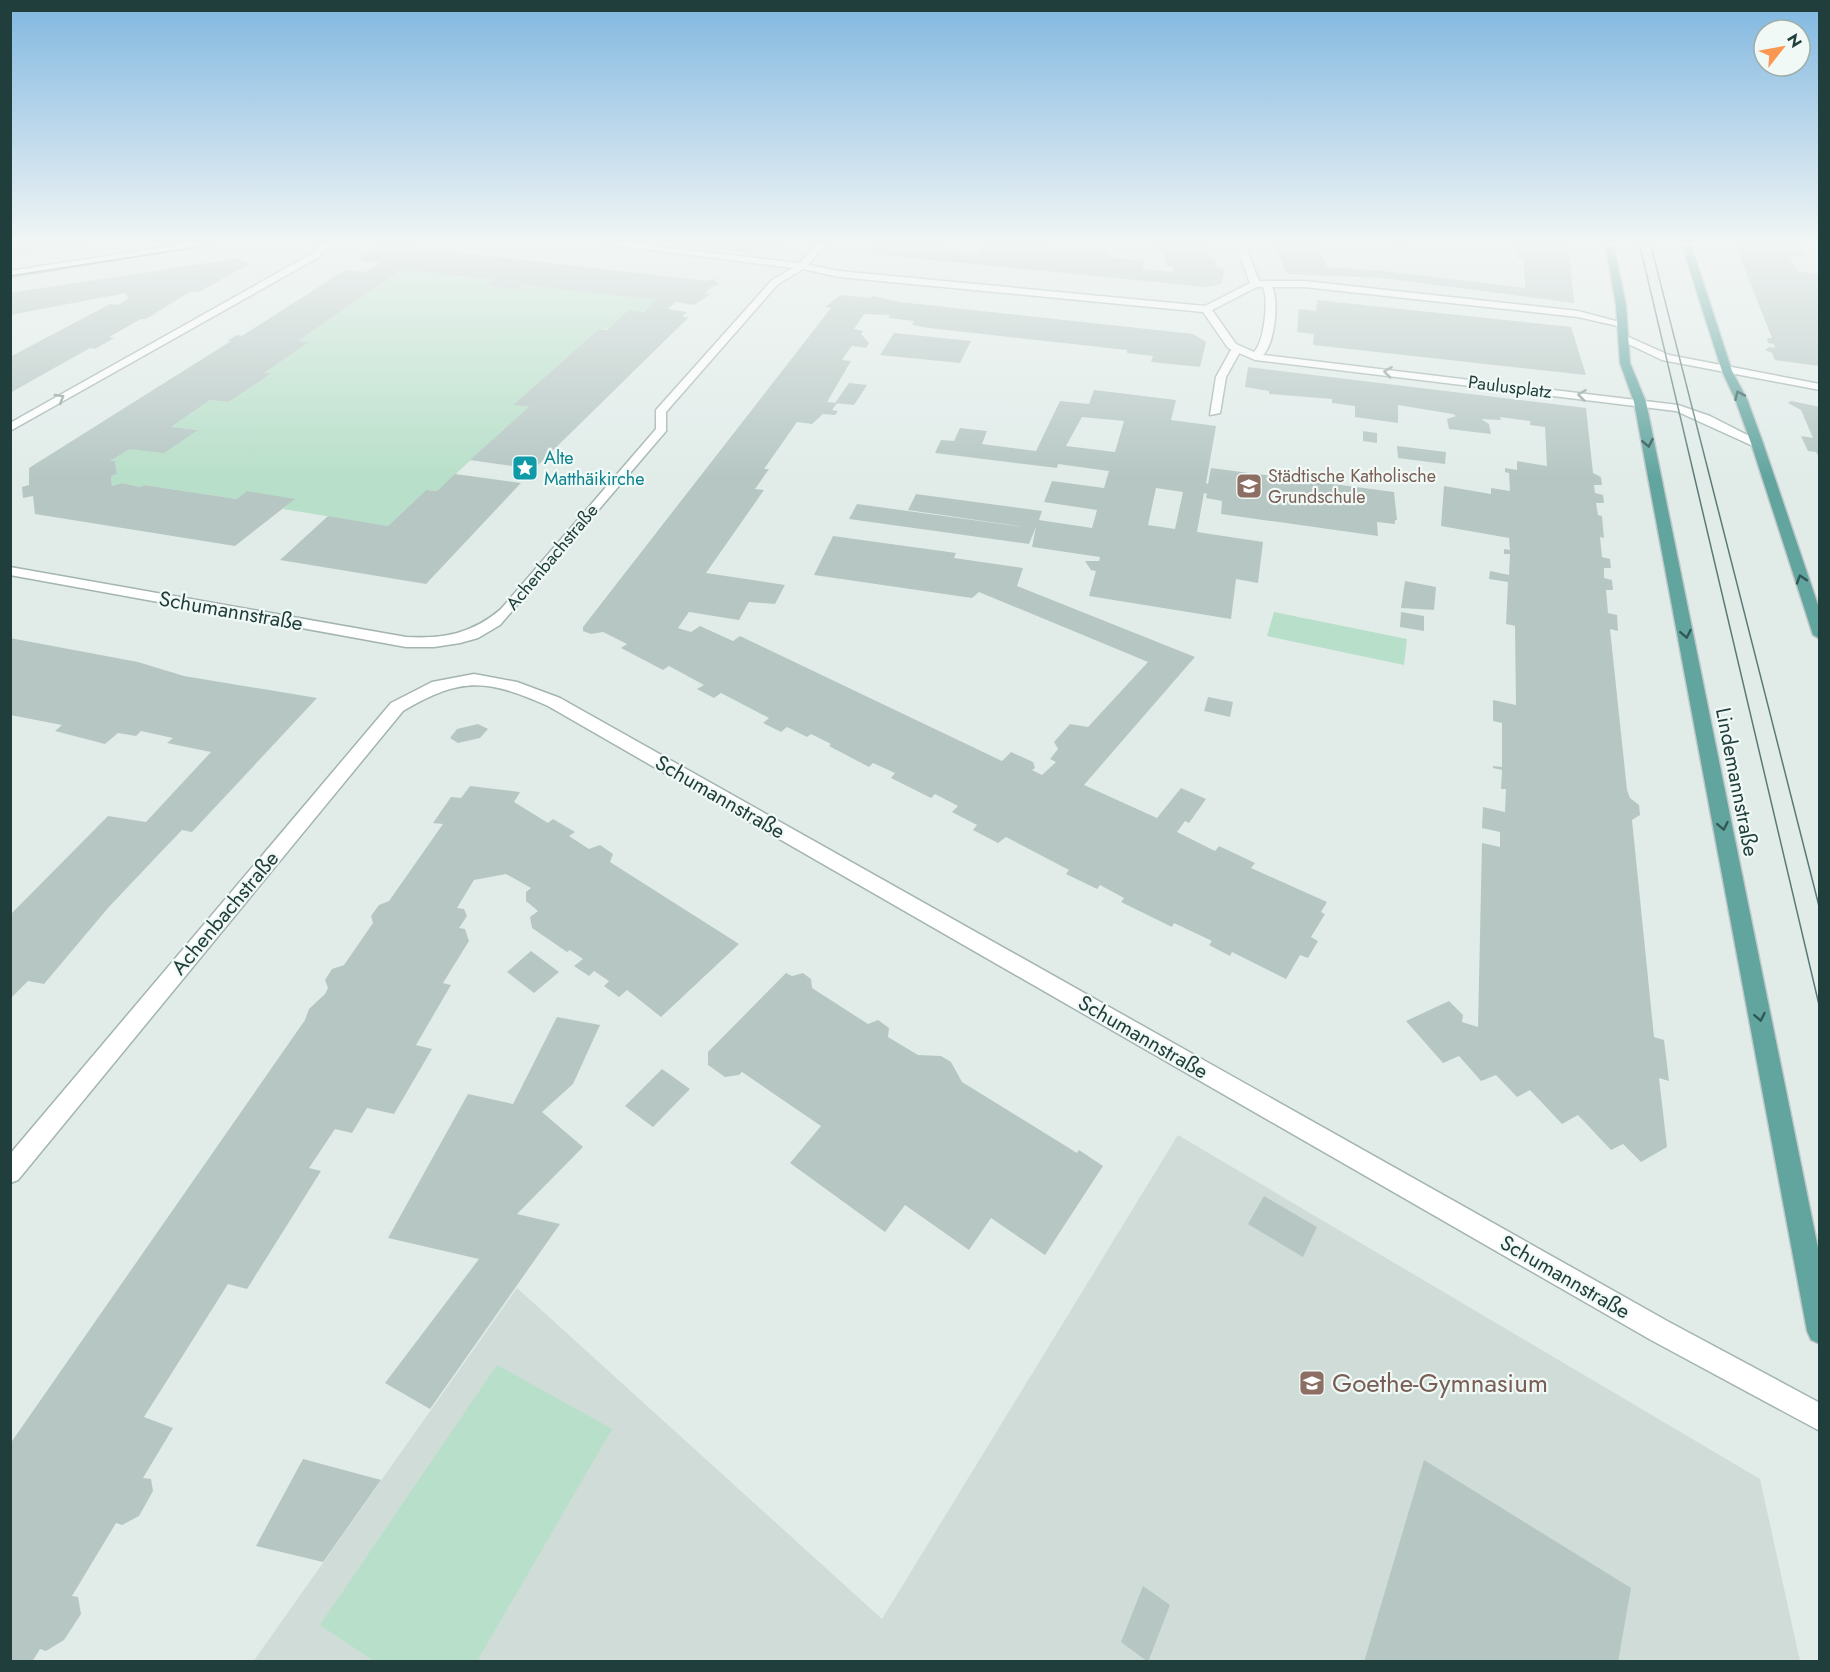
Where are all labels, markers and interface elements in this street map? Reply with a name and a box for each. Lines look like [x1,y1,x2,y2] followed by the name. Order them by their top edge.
[1752,18,1812,78] north arrow
[1781,29,1808,52] text: N
[1384,367,1393,379] one-way arrow
[1467,369,1554,405] street label: Paulusplatz
[1577,389,1587,402] one-way arrow
[1734,390,1746,401] one-way arrow
[54,394,64,406] one-way arrow
[1641,438,1654,448] one-way arrow
[544,445,645,492] place label: Alte Matthäikirche
[510,453,540,483] place icon: Alte Matthäikirche
[1268,463,1436,510] place label: Städtische Katholische Grundschule
[1234,471,1264,501] school or university icon: Städtische Katholische Grundschule
[500,498,604,616] street label: Achenbachstraße
[1796,574,1809,585] one-way arrow
[157,584,305,638] street label: Schumannstraße
[1679,629,1692,639] one-way arrow
[1708,705,1766,859] street label: Lindemannstraße
[649,748,791,846] street label: Schumannstraße
[1716,820,1729,830] one-way arrow
[164,844,286,981] street label: Achenbachstraße
[1072,988,1214,1086] street label: Schumannstraße
[1753,1012,1766,1022] one-way arrow
[1494,1228,1636,1326] street label: Schumannstraße
[1332,1364,1548,1402] place label: Goethe-Gymnasium
[1297,1368,1327,1398] school or university icon: Goethe-Gymnasium

